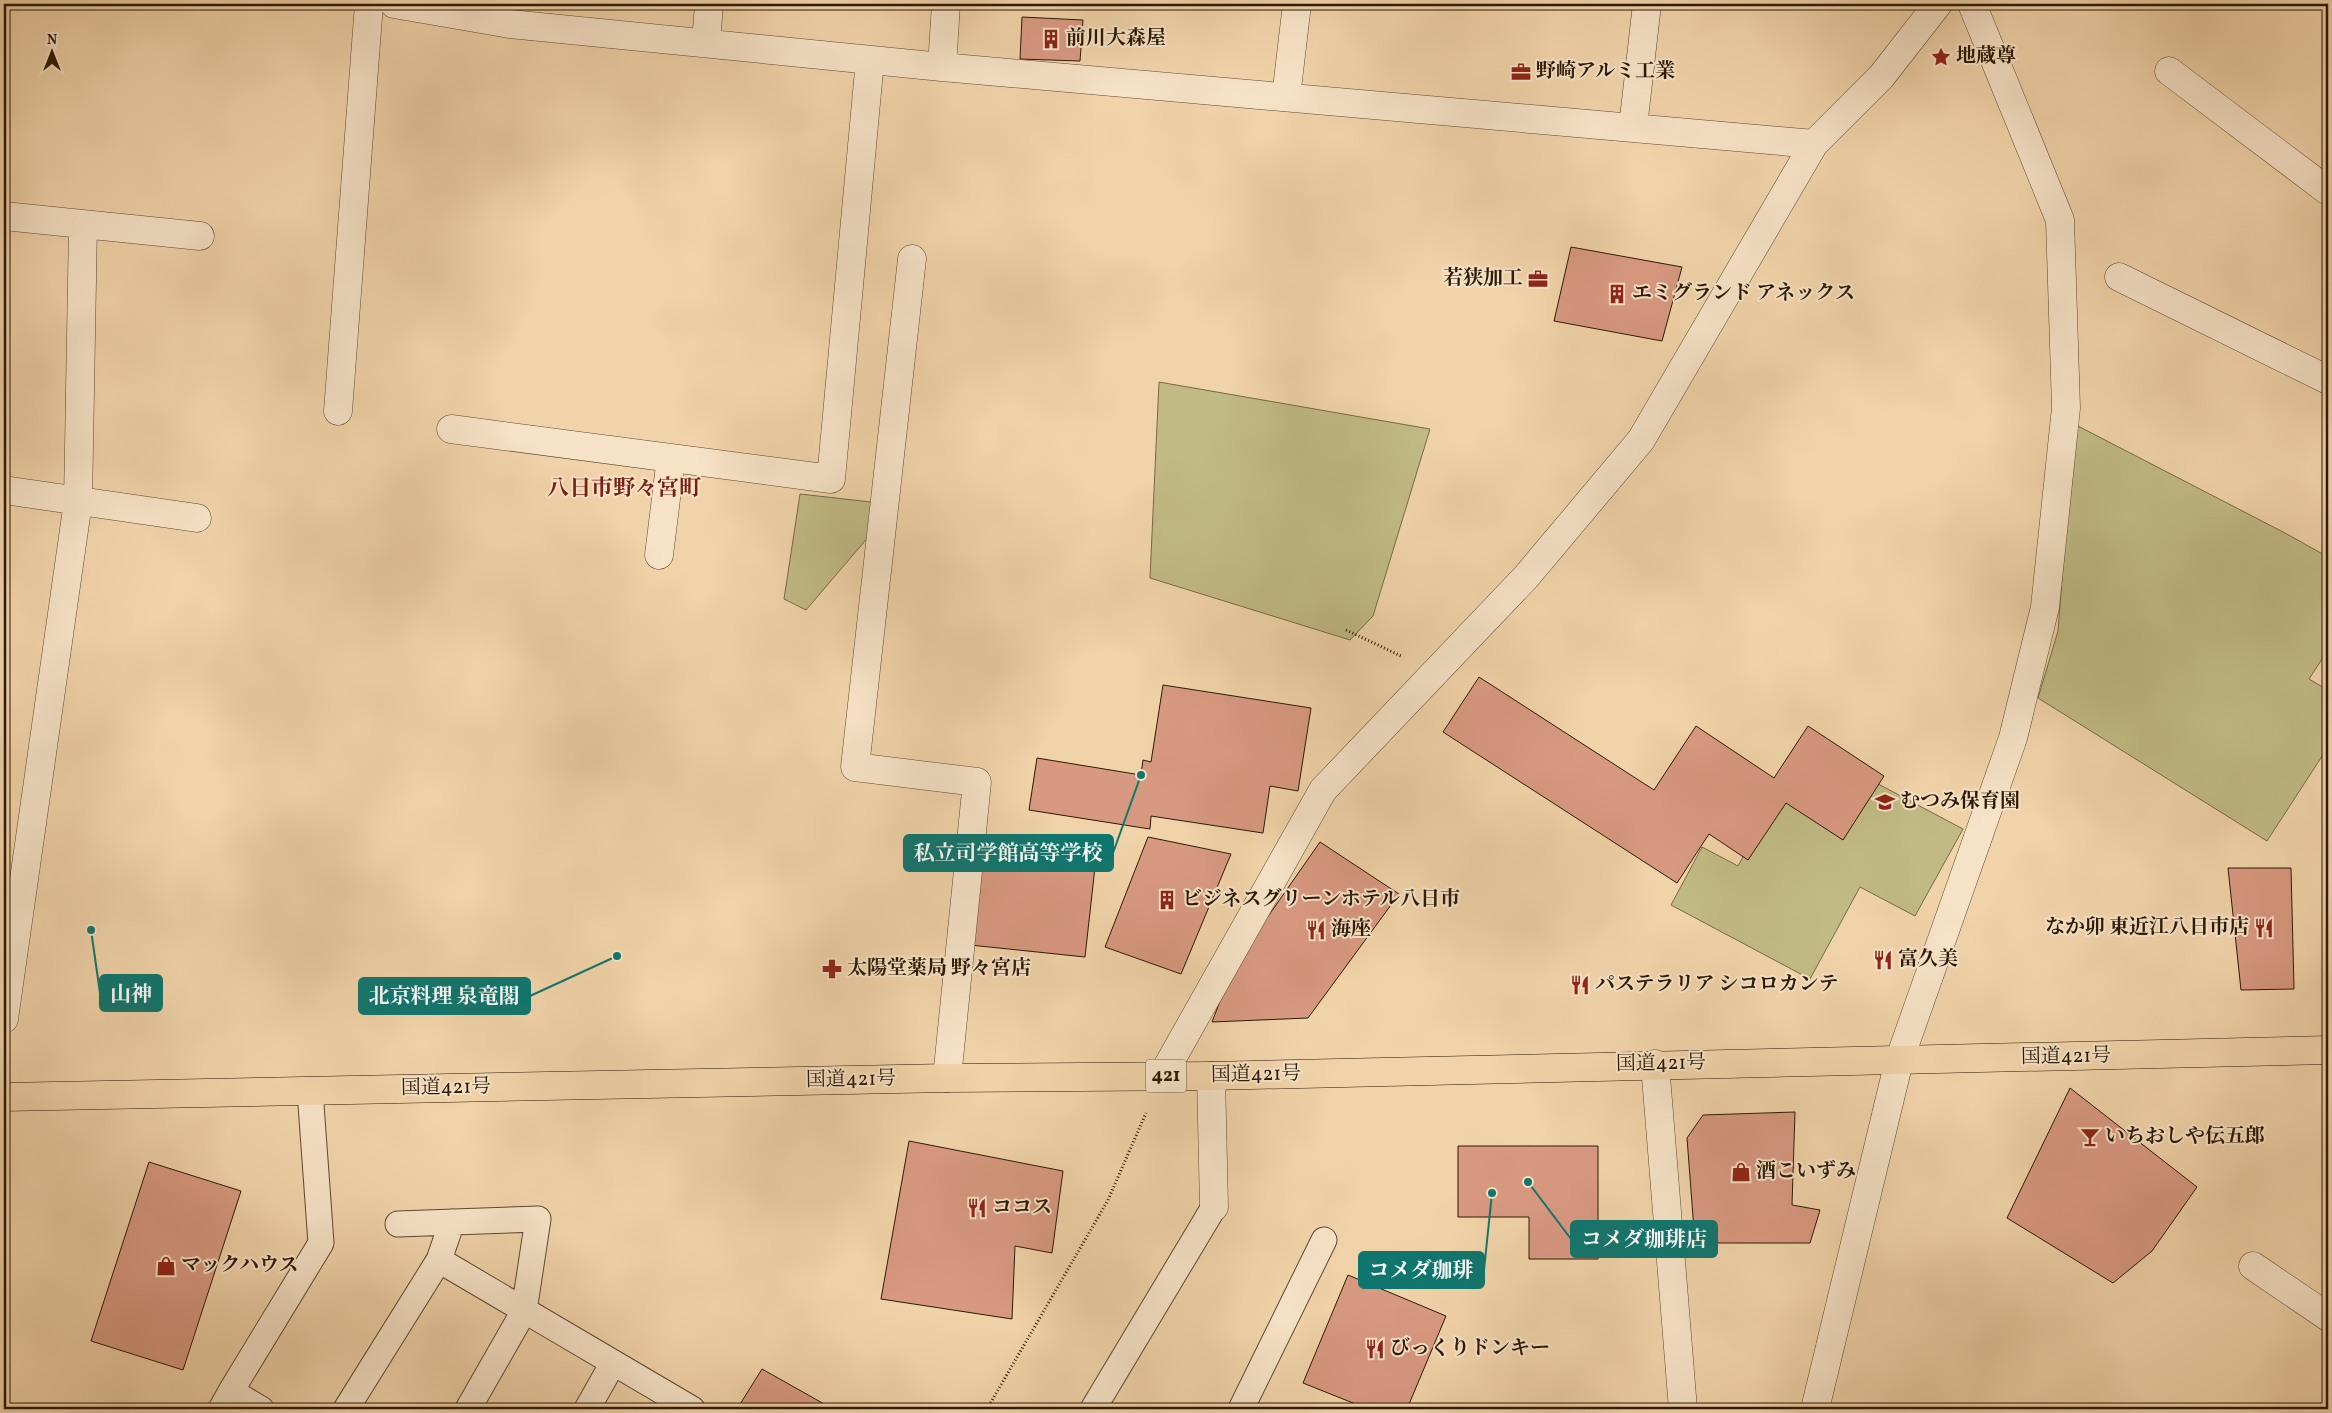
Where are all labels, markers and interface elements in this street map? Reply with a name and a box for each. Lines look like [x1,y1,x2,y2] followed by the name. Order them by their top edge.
[1066,25,1166,53] place label: 前川大森屋
[28,28,78,78] north arrow
[1040,28,1062,50] building icon: 前川大森屋
[47,31,57,50] text: N
[1956,43,2016,71] place label: 地蔵尊
[1930,46,1952,68] place icon: 地蔵尊
[1536,58,1675,86] place label: 野崎アルミ工業
[1510,61,1532,83] office icon: 野崎アルミ工業
[1443,265,1523,293] place label: 若狭加工
[1527,268,1549,290] office icon: 若狭加工
[1632,280,1855,308] place label: エミグランド アネックス
[1606,283,1628,305] building icon: エミグランド アネックス
[547,474,701,505] district label: 八日市野々宮町
[1900,788,2020,816] place label: むつみ保育園
[1874,791,1896,813] school or university icon: むつみ保育園
[904,835,1113,871] callout: 私立司学館高等学校
[914,840,1103,869] text: 私立司学館高等学校
[1182,886,1460,914] place label: ビジネスグリーンホテル八日市
[1156,889,1178,911] building icon: ビジネスグリーンホテル八日市
[2045,914,2249,942] place label: なか卯 東近江八日市店
[1331,916,1371,944] place label: 海座
[2253,917,2275,939] restaurant icon: なか卯 東近江八日市店
[1305,919,1327,941] restaurant icon: 海座
[1898,946,1958,974] place label: 富久美
[1872,949,1894,971] restaurant icon: 富久美
[847,955,1031,983] place label: 太陽堂薬局 野々宮店
[821,958,843,980] pharmacy icon: 太陽堂薬局 野々宮店
[1595,971,1839,999] place label: パステラリア シコロカンテ
[1569,974,1591,996] restaurant icon: パステラリア シコロカンテ
[100,975,162,1011] callout: 山神
[359,978,530,1014] callout: 北京料理 泉竜閣
[110,981,152,1010] text: 山神
[368,983,520,1012] text: 北京料理 泉竜閣
[2021,1042,2111,1072] street label: 国道421号
[1616,1049,1706,1079] street label: 国道421号
[1146,1060,1186,1092] road number: 421
[1211,1060,1301,1090] street label: 国道421号
[806,1065,896,1095] street label: 国道421号
[401,1073,491,1103] street label: 国道421号
[2105,1123,2265,1151] place label: いちおしや伝五郎
[2079,1126,2101,1148] bar icon: いちおしや伝五郎
[1756,1158,1856,1186] place label: 酒こいずみ
[1730,1161,1752,1183] shop icon: 酒こいずみ
[992,1194,1052,1222] place label: ココス
[966,1197,988,1219] restaurant icon: ココス
[1571,1221,1717,1257] callout: コメダ珈琲店
[1581,1226,1707,1255] text: コメダ珈琲店
[181,1252,298,1280] place label: マックハウス
[1359,1252,1484,1288] callout: コメダ珈琲
[155,1255,177,1277] shop icon: マックハウス
[1369,1257,1474,1286] text: コメダ珈琲
[1390,1335,1550,1363] place label: びっくりドンキー
[1364,1338,1386,1360] restaurant icon: びっくりドンキー

